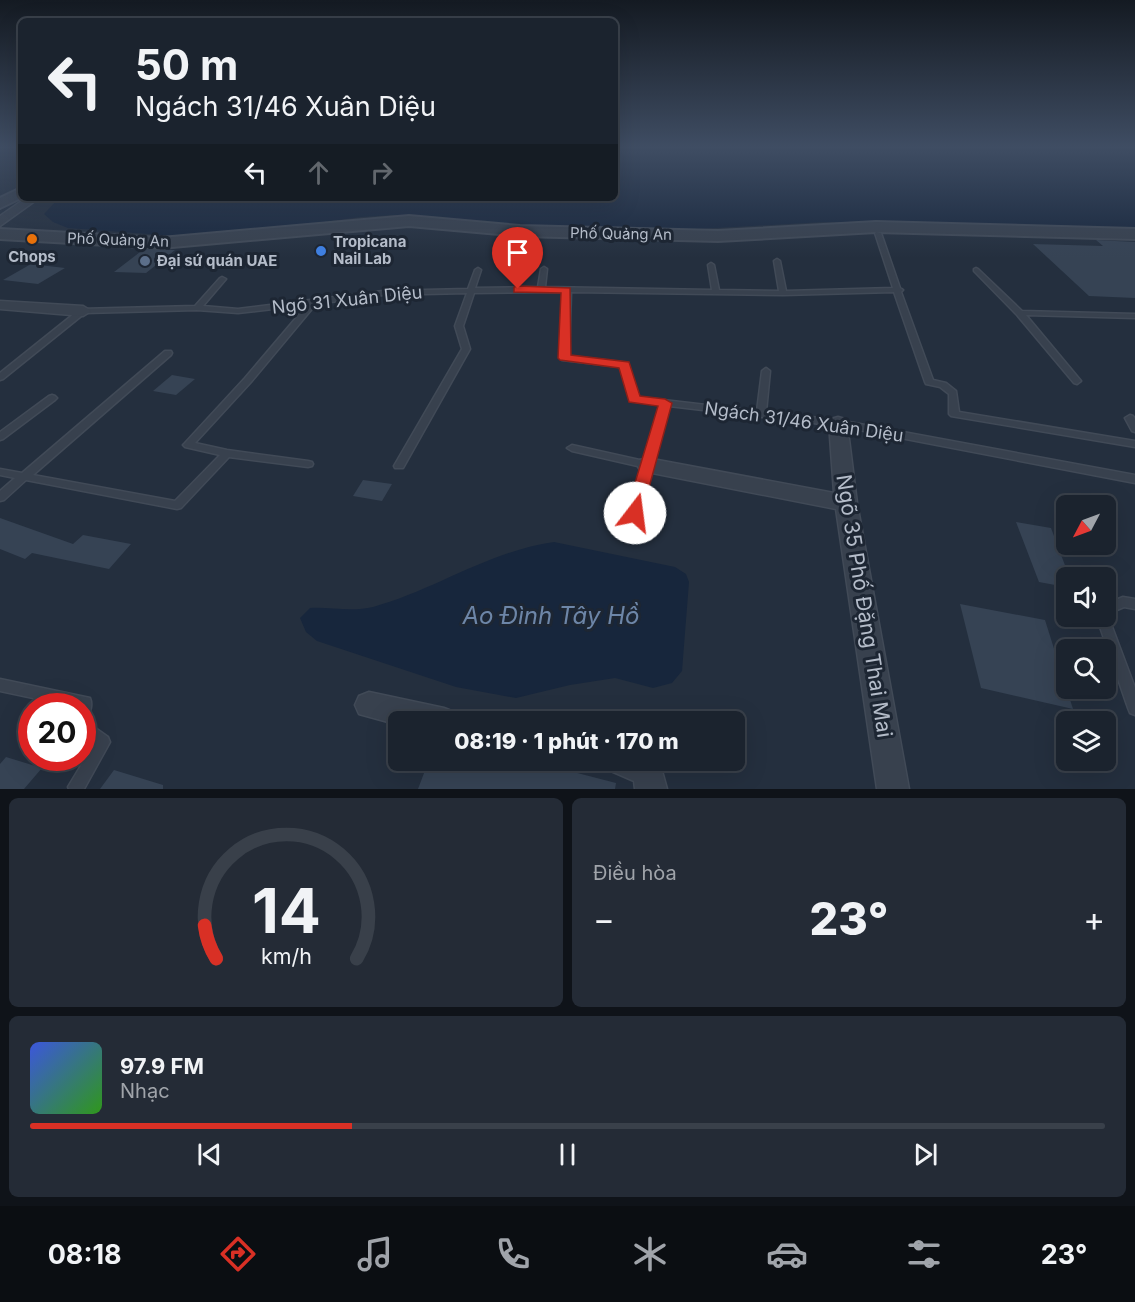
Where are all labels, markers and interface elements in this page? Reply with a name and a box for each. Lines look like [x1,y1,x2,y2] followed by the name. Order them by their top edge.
[135,39,238,90] text: 50 m
[36,42,114,120] icon: left
[135,90,436,123] text: Ngách 31/46 Xuân Diệu
[239,156,272,189] icon: left
[302,156,335,189] icon: ahead
[365,156,398,189] icon: right
[570,223,672,244] street label: Phố Quảng An
[492,227,543,289] pin
[67,228,169,251] street label: Phố Quảng An
[25,232,39,246] marker: Chops
[333,232,406,268] place label: Tropicana Nail Lab
[501,236,534,269] icon: arrive
[314,244,328,258] marker: Tropicana Nail Lab
[8,247,56,266] place label: Chops
[157,251,277,270] place label: Đại sứ quán UAE
[138,254,152,268] marker: Đại sứ quán UAE
[271,281,423,318] street label: Ngõ 31 Xuân Diệu
[703,397,905,446] street label: Ngách 31/46 Xuân Diệu
[831,473,898,739] street label: Ngõ 35 Phố Đặng Thai Mai
[603,481,667,545] position arrow
[1056,495,1116,555] north arrow
[1056,495,1116,771] map controls
[1056,567,1116,627] button: sound
[462,601,639,630] water label: Ao Đình Tây Hồ
[1056,639,1116,699] button: search
[18,693,96,771] speed limit sign: 20
[1056,711,1116,771] button: layers
[454,728,679,754] text: 08:19 · 1 phút · 170 m
[593,861,677,885] text: Điều hòa
[251,873,321,948] text: 14
[810,891,888,946] text: 23°
[593,899,615,939] text: −
[1083,899,1105,939] text: +
[261,944,311,970] text: km/h
[120,1053,204,1079] text: 97.9 FM
[120,1079,170,1103] text: Nhạc
[193,1138,226,1171] icon: previous
[551,1138,584,1171] icon: pause
[909,1138,942,1171] icon: next
[217,1233,259,1275] icon: directions
[354,1233,396,1275] icon: music
[492,1233,534,1275] icon: phone
[629,1233,671,1275] icon: climate
[766,1233,808,1275] icon: car
[903,1233,945,1275] icon: filters
[48,1238,122,1271] text: 08:18
[1041,1238,1087,1271] text: 23°

